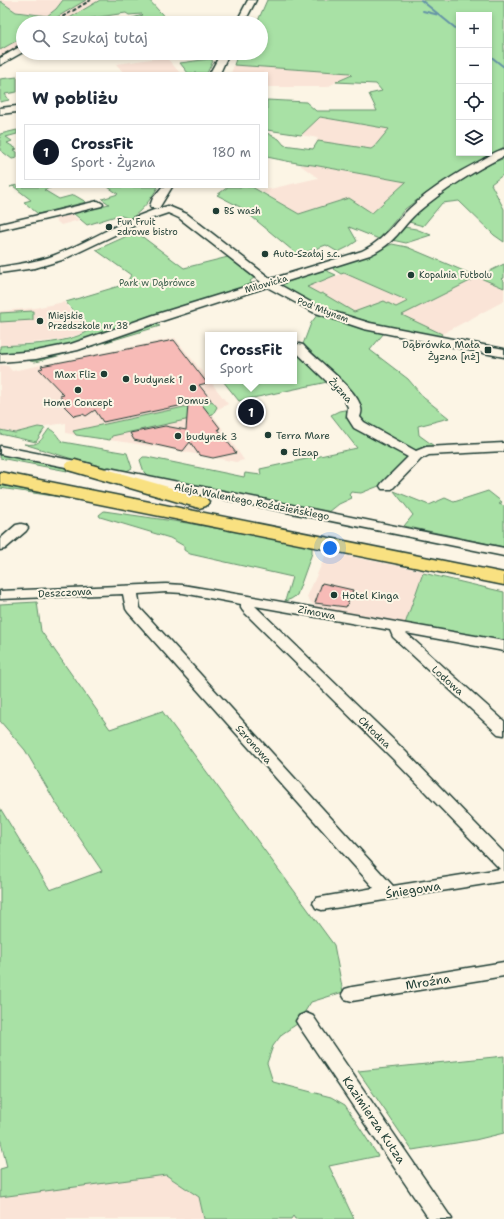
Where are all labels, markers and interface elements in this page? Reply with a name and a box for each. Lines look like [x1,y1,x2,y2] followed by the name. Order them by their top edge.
[456,12,492,156] map controls
[456,12,492,48] button: +
[16,16,268,60] search box
[30,27,52,49] icon: search
[62,28,148,48] text: Szukaj tutaj
[456,48,492,84] button: −
[456,84,492,120] button: locate
[32,87,118,109] text: W pobliżu
[456,120,492,156] button: layers
[71,134,133,154] text: CrossFit
[43,144,49,161] text: 1
[212,144,251,161] text: 180 m
[71,154,155,171] text: Sport · Żyzna
[224,205,261,217] place label: BS wash
[211,206,221,216] marker: BS wash
[117,216,178,238] place label: Fun Fruit zdrowe bistro
[104,222,114,232] marker: Fun Fruit zdrowe bistro
[273,248,340,260] place label: Auto-Szałaj s.c.
[260,249,270,259] marker: Auto-Szałaj s.c.
[419,269,492,281] place label: Kopalnia Futbolu
[406,270,416,280] marker: Kopalnia Futbolu
[243,272,289,296] street label: Milowicka
[119,277,195,289] park label: Park w Dąbrówce
[295,295,351,325] street label: Pod Młynem
[48,310,128,332] place label: Miejskie Przedszkole nr 38
[35,316,45,326] marker: Miejskie Przedszkole nr 38
[205,332,297,384] popup
[402,338,481,363] place label: Dąbrówka Mała Żyzna [nż]
[220,340,282,360] text: CrossFit
[483,345,493,355] marker: Dąbrówka Mała Żyzna [nż]
[220,360,253,377] text: Sport
[55,368,96,381] place label: Max Fliz
[99,369,109,379] marker: Max Fliz
[134,373,183,386] place label: budynek 1
[121,374,131,384] marker: budynek 1
[326,375,356,406] street label: Żyzna
[188,383,198,393] marker: Domus
[73,385,83,395] marker: Home Concept
[177,394,209,407] place label: Domus
[43,396,113,409] place label: Home Concept
[238,397,264,427] pin: 1
[276,429,330,442] place label: Terra Mare
[186,430,237,443] place label: budynek 3
[263,430,273,440] marker: Terra Mare
[173,431,183,441] marker: budynek 3
[292,446,319,459] place label: Elzap
[279,447,289,457] marker: Elzap
[173,480,331,523] street label: Aleja Walentego Roździeńskiego
[320,538,340,558] your location
[38,585,93,600] street label: Deszczowa
[342,589,399,602] place label: Hotel Kinga
[329,590,339,600] marker: Hotel Kinga
[297,602,338,623] street label: Zimowa
[429,663,467,699] street label: Lodowa
[356,714,394,752] street label: Chłodna
[233,722,275,767] street label: Szronowa
[384,878,442,902] street label: Śniegowa
[404,970,452,993] street label: Mroźna
[339,1073,409,1167] street label: Kazimierza Kutza

